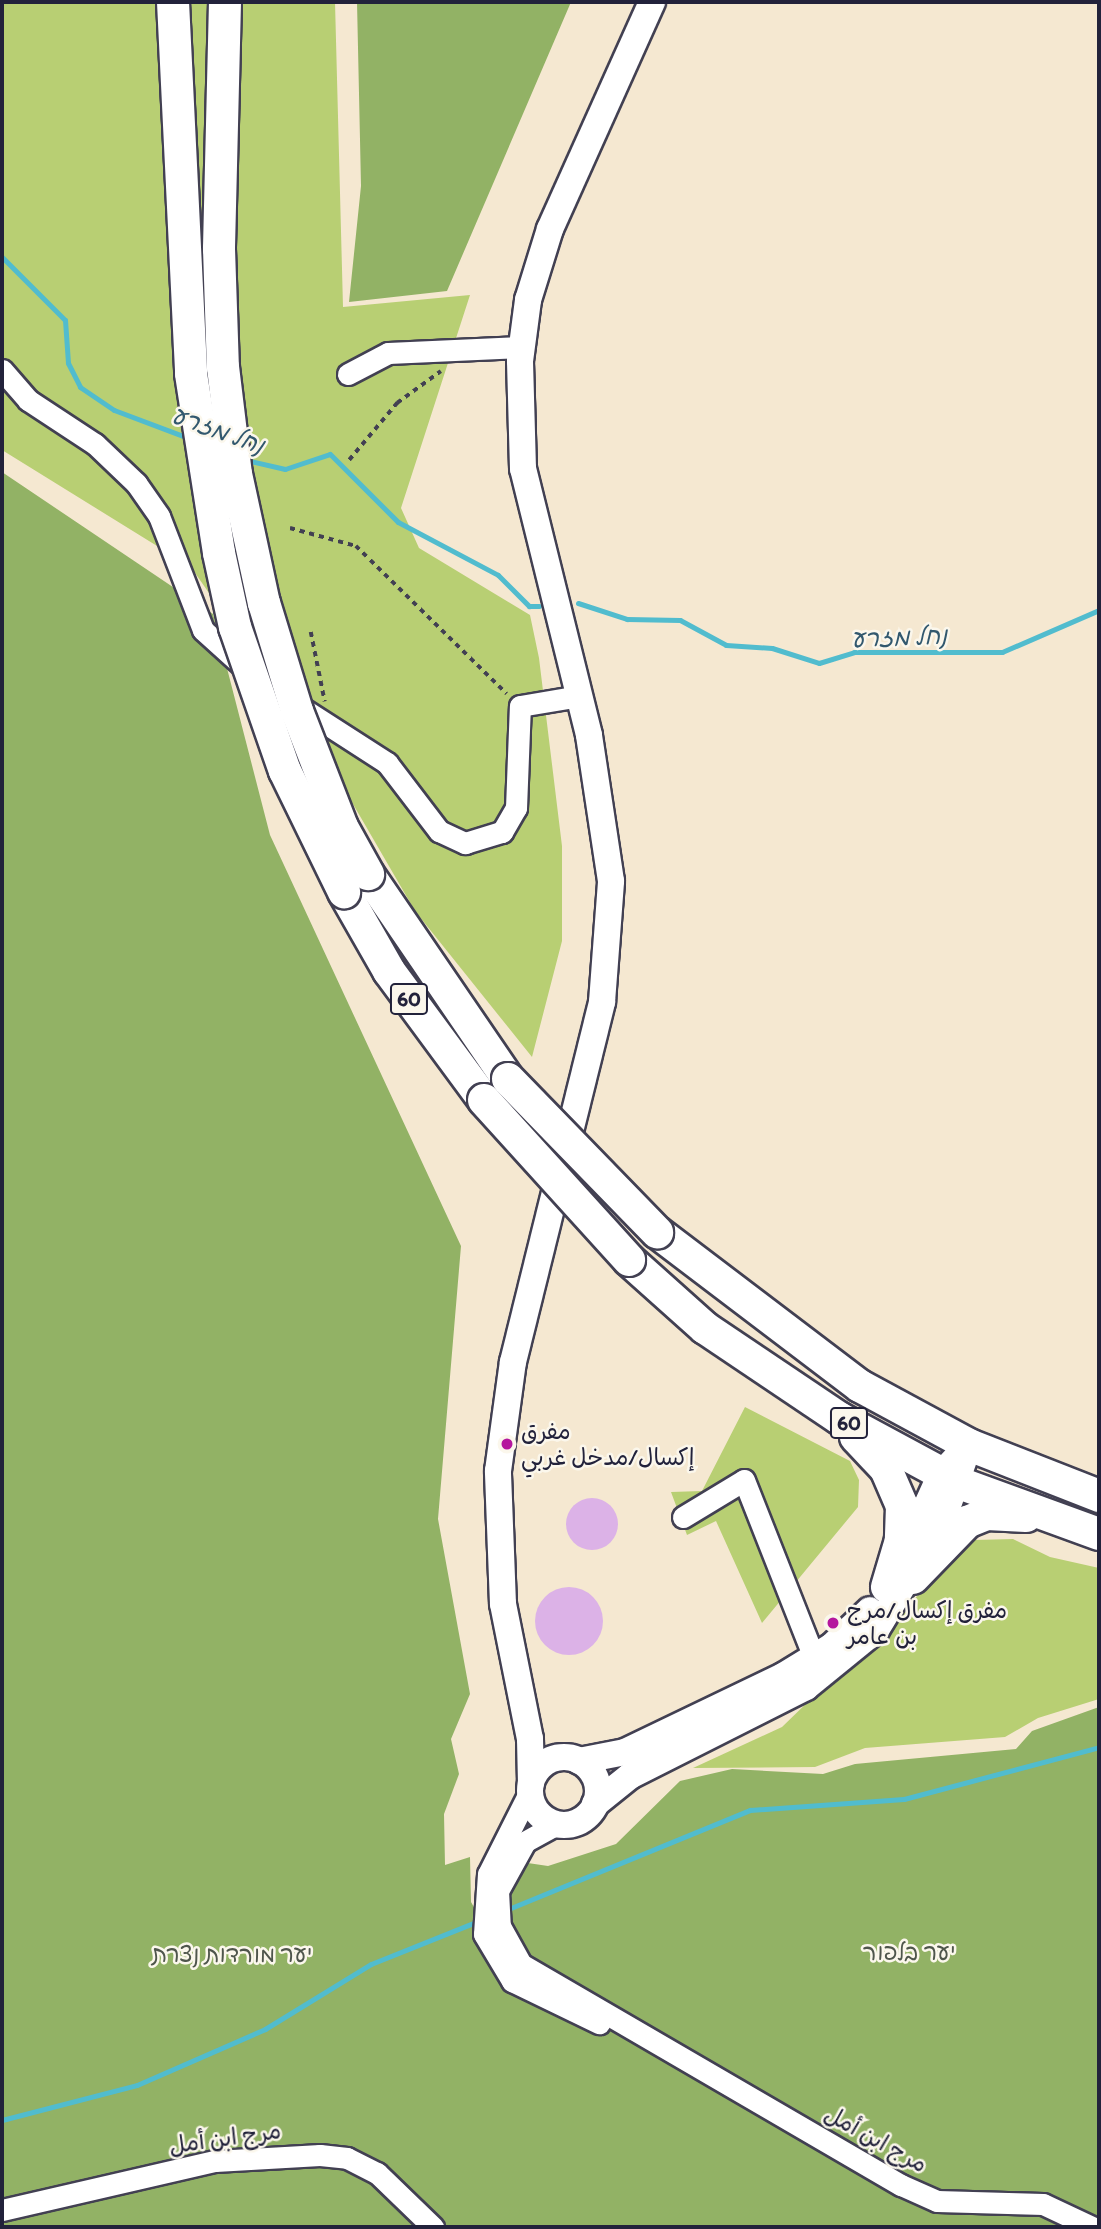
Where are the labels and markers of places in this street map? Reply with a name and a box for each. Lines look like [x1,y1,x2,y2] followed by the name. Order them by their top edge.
[521,1417,694,1471] place label: مفرق إكسال/مدخل غربي
[499,1436,515,1452] marker: مفرق إكسال/مدخل غربي
[847,1596,1007,1650] place label: مفرق إكسال/مرج بن عامر
[825,1615,841,1631] marker: مفرق إكسال/مرج بن عامر

